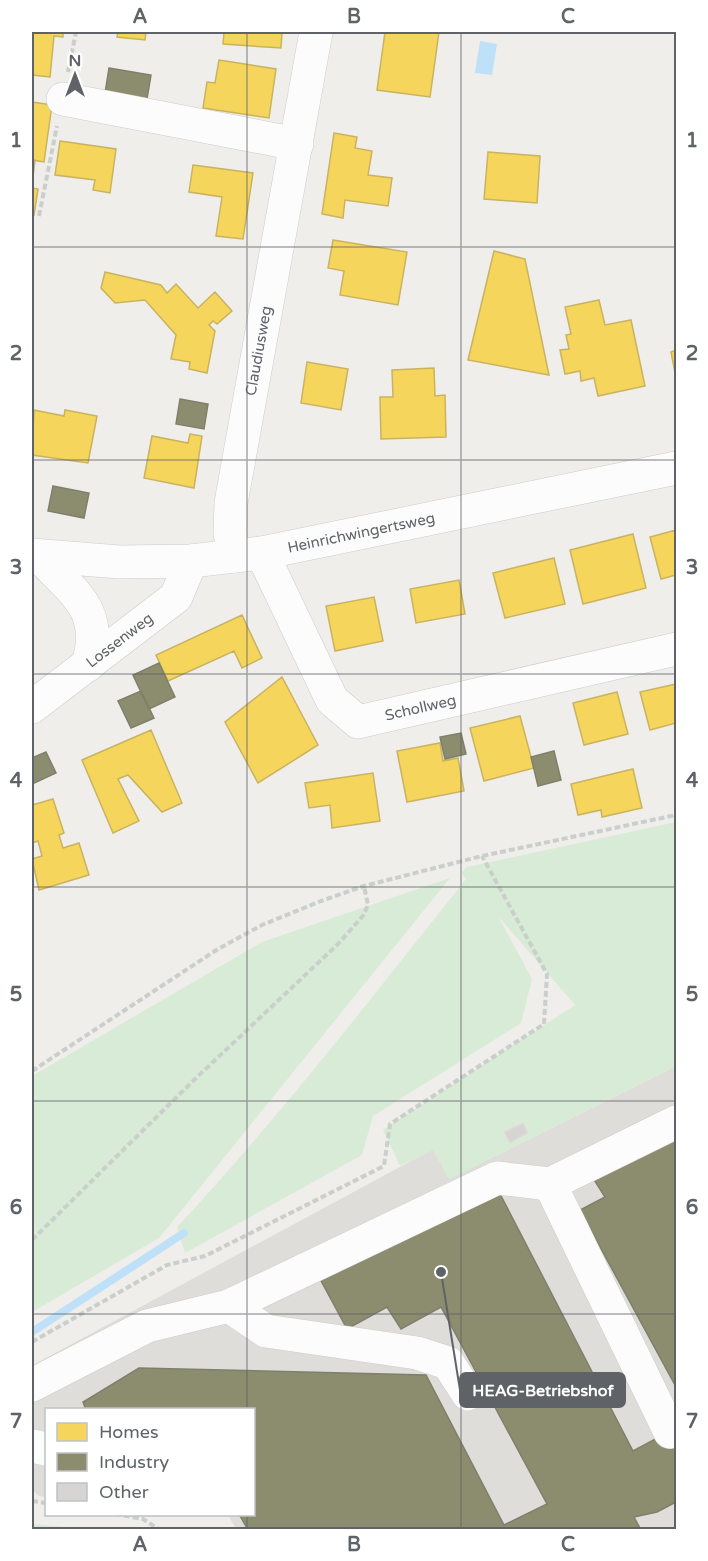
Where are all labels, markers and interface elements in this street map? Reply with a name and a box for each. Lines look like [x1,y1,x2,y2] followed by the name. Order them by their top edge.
[133,5,148,29] text: A
[347,5,361,29] text: B
[561,5,575,29] text: C
[45,45,105,105] north arrow
[69,51,81,71] text: N
[10,129,22,153] text: 1
[686,129,698,153] text: 1
[242,304,275,397] street label: Claudiusweg
[10,342,22,366] text: 2
[686,342,698,366] text: 2
[286,509,437,557] street label: Heinrichwingertsweg
[10,556,22,580] text: 3
[686,556,698,580] text: 3
[82,609,156,671] street label: Lossenweg
[383,691,458,725] street label: Schollweg
[10,769,23,793] text: 4
[686,769,699,793] text: 4
[10,983,22,1007] text: 5
[686,983,698,1007] text: 5
[10,1196,22,1220] text: 6
[686,1196,698,1220] text: 6
[460,1373,625,1407] callout: HEAG-Betriebshof
[472,1381,615,1401] text: HEAG-Betriebshof
[45,1408,255,1516] legend
[10,1410,22,1434] text: 7
[686,1410,698,1434] text: 7
[99,1421,159,1443] text: Homes
[99,1451,170,1473] text: Industry
[99,1481,149,1503] text: Other
[133,1533,148,1557] text: A
[347,1533,361,1557] text: B
[561,1533,575,1557] text: C

